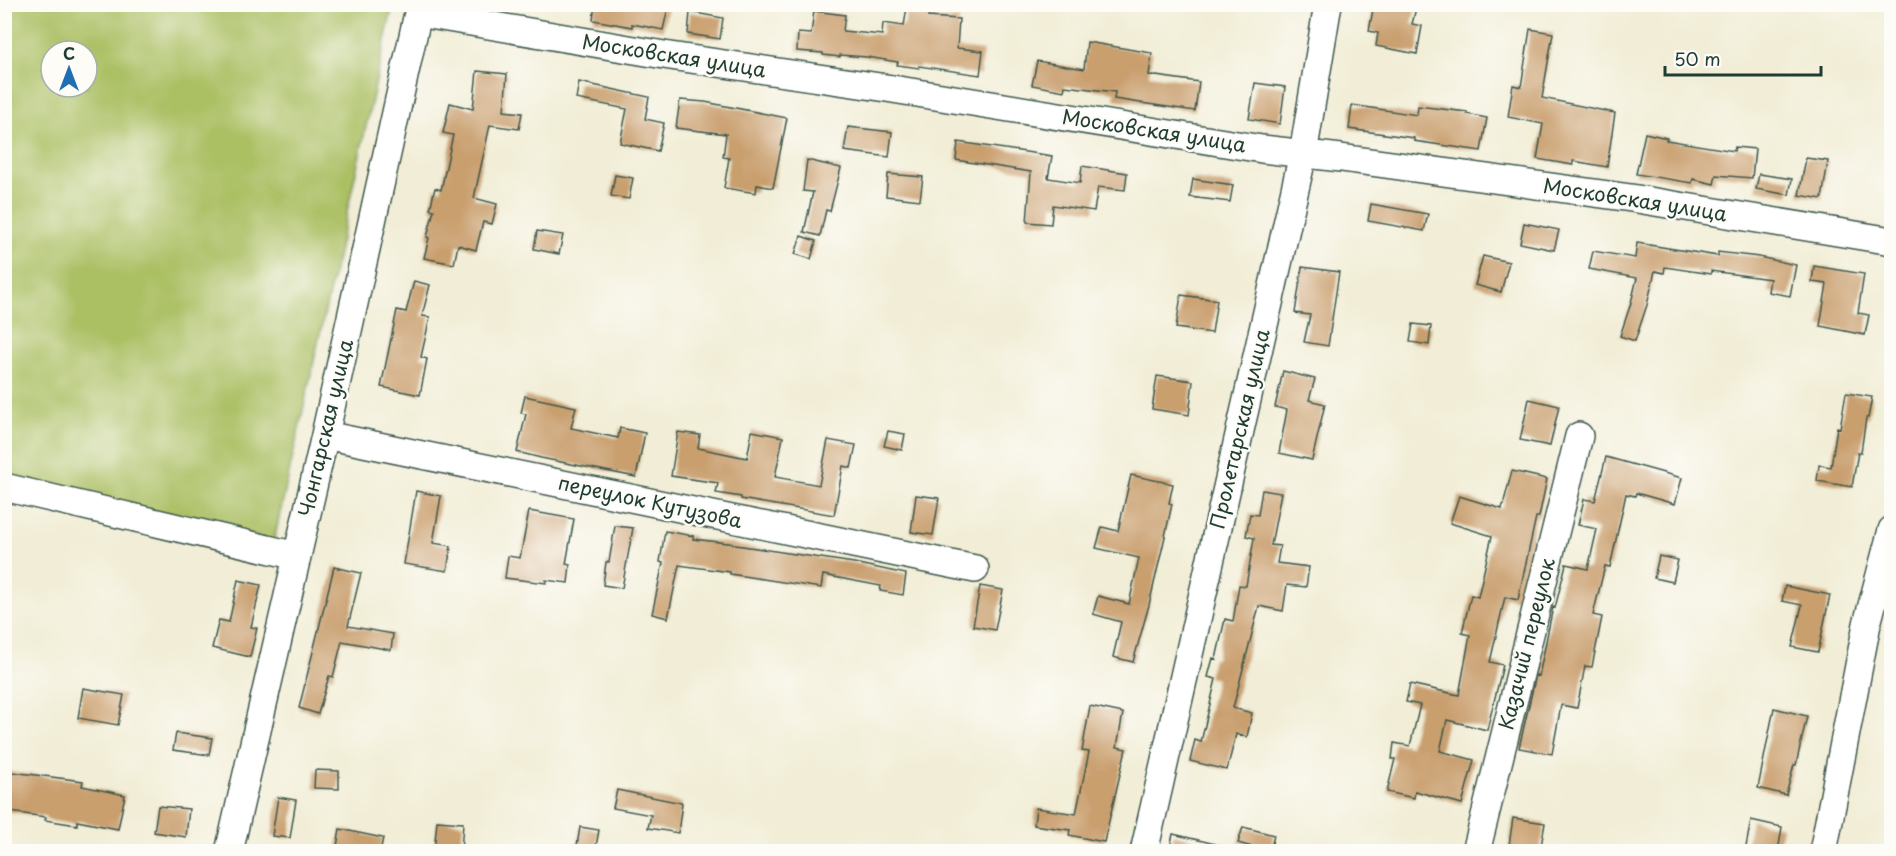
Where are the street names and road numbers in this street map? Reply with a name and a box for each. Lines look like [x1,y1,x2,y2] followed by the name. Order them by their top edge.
[580,26,769,84] street label: Московская улица
[1060,101,1249,159] street label: Московская улица
[1541,170,1730,228] street label: Московская улица
[1201,325,1277,532] street label: Пролетарская улица
[290,336,360,519] street label: Чонгарская улица
[555,467,745,535] street label: переулок Кутузова
[1490,555,1562,733] street label: Казачий переулок

